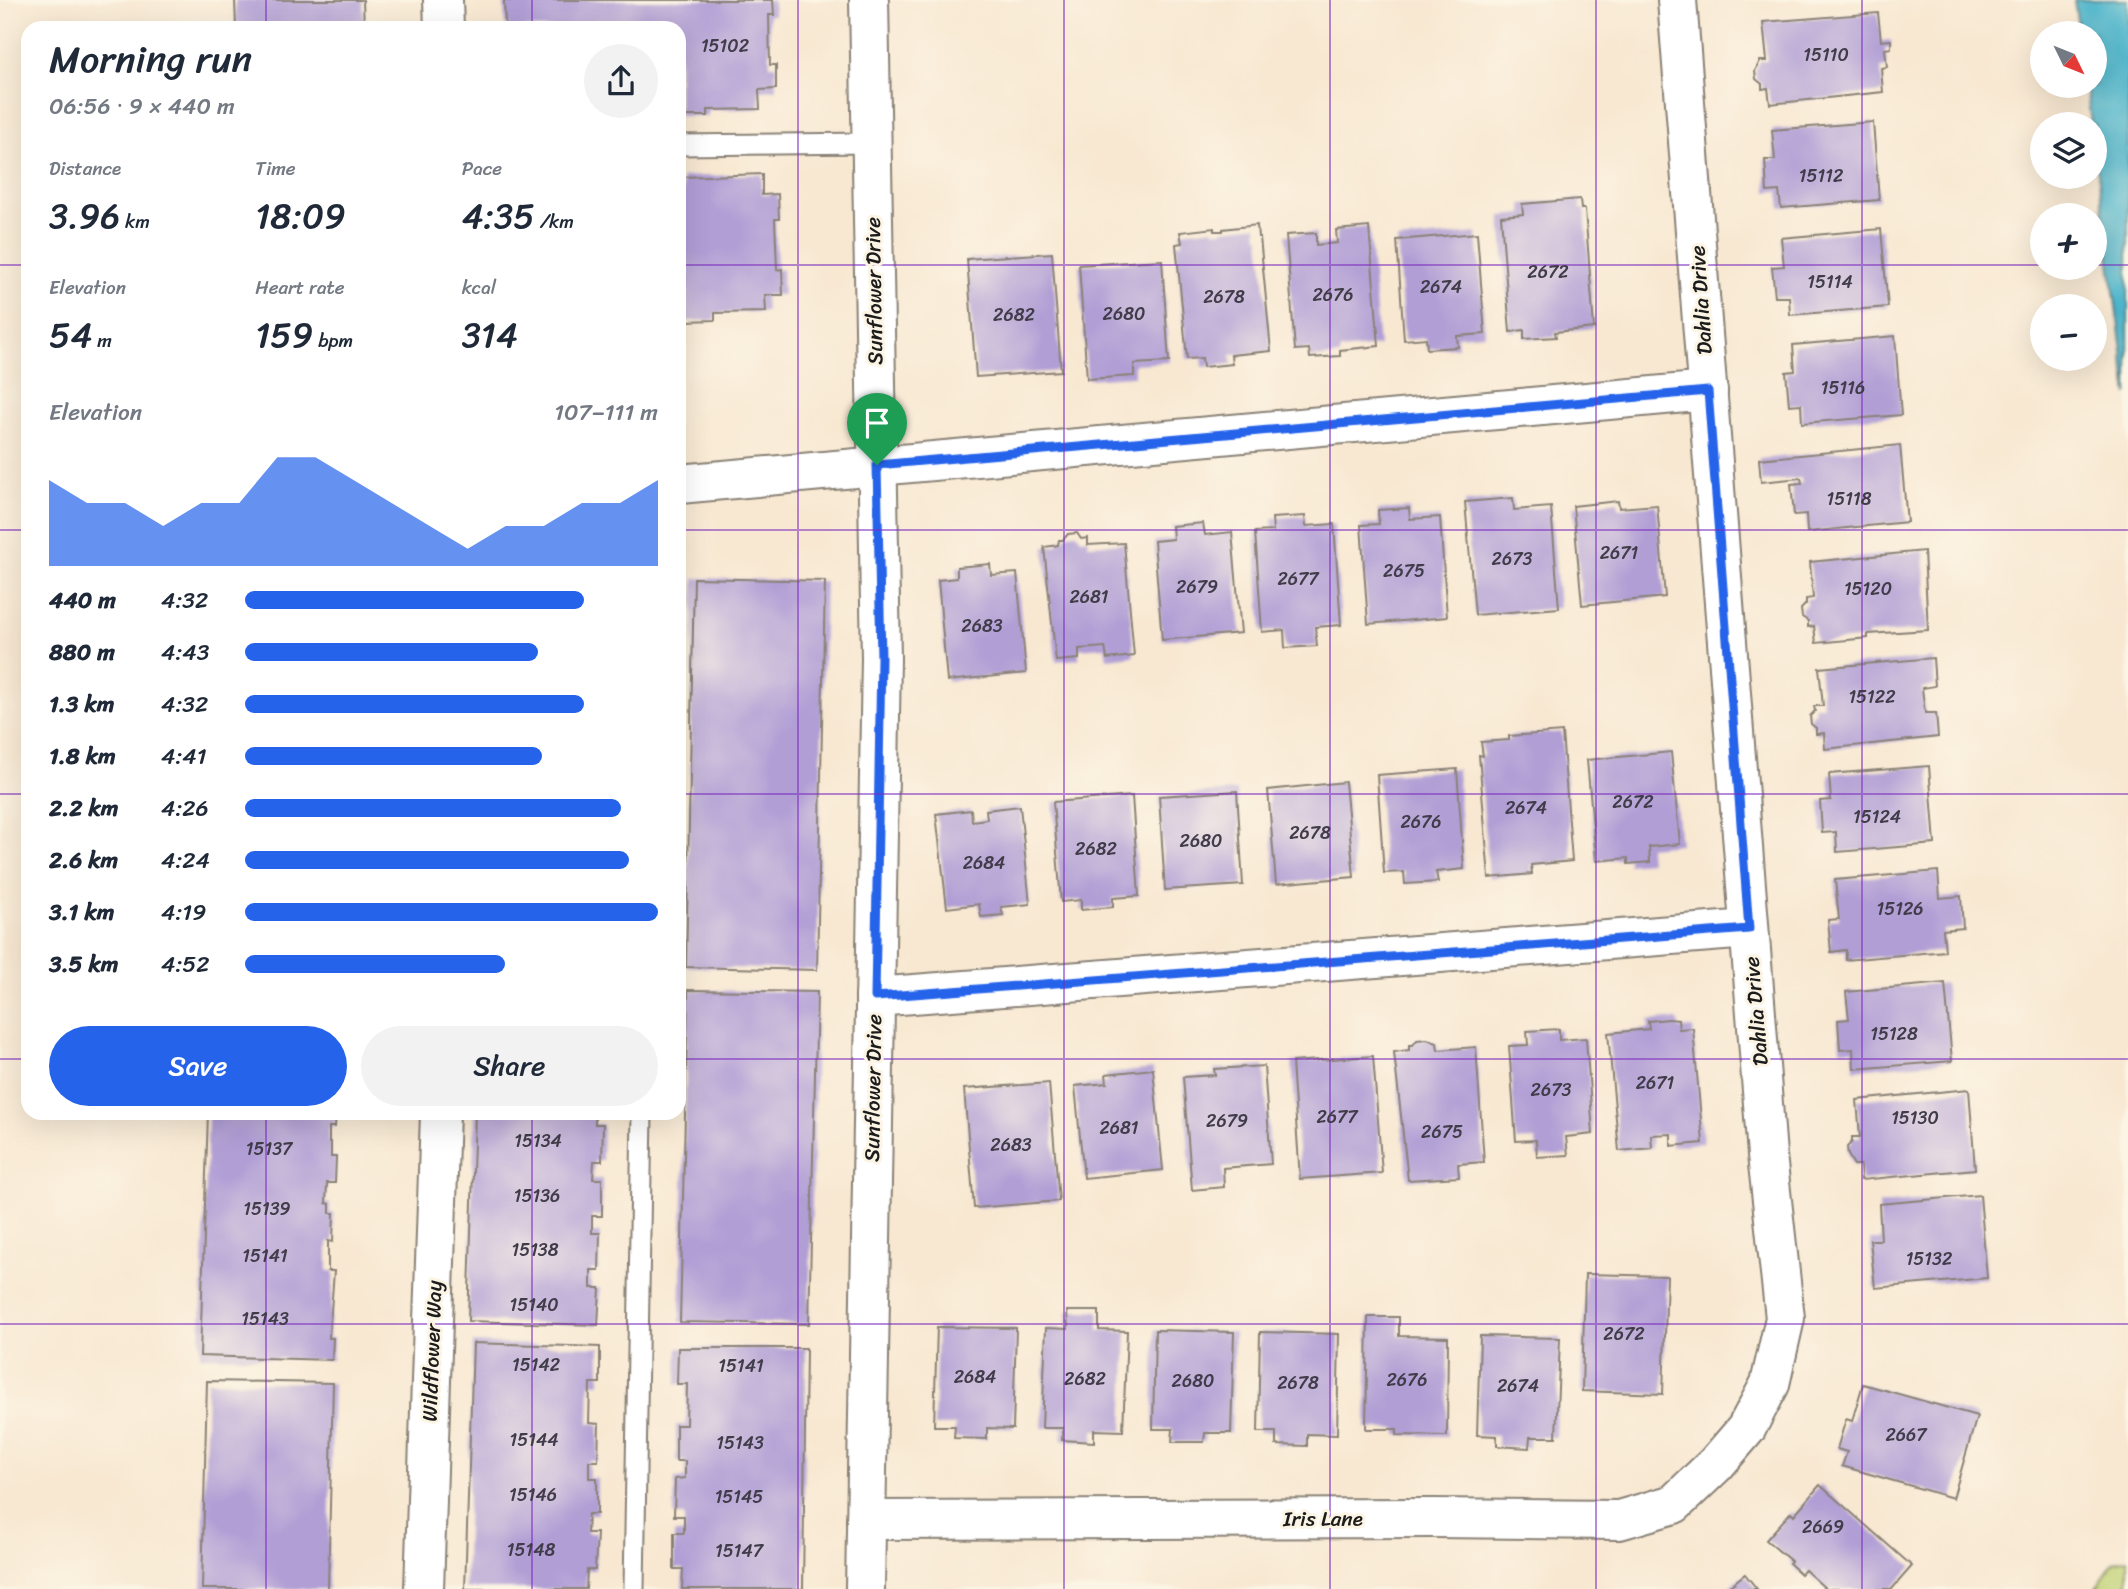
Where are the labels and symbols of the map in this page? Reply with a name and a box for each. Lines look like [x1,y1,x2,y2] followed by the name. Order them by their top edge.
[2030,21,2107,98] north arrow
[701,30,749,62] house number: 15102
[1803,39,1849,71] house number: 15110
[1799,160,1843,192] house number: 15112
[854,217,894,365] street label: Sunflower Drive
[1678,244,1724,356] street label: Dahlia Drive
[1527,256,1569,288] house number: 2672
[1807,266,1853,298] house number: 15114
[1420,271,1462,303] house number: 2674
[1312,279,1354,311] house number: 2676
[1203,281,1245,313] house number: 2678
[1103,298,1145,330] house number: 2680
[993,299,1035,331] house number: 2682
[1821,372,1865,404] house number: 15116
[847,393,907,465] pin
[1826,483,1872,515] house number: 15118
[1600,537,1639,569] house number: 2671
[1492,543,1532,575] house number: 2673
[1383,555,1425,587] house number: 2675
[1277,563,1320,595] house number: 2677
[1176,571,1218,603] house number: 2679
[1844,573,1892,605] house number: 15120
[1069,581,1109,613] house number: 2681
[961,610,1003,642] house number: 2683
[1848,681,1896,713] house number: 15122
[1612,786,1654,818] house number: 2672
[1505,792,1547,824] house number: 2674
[1853,801,1901,833] house number: 15124
[1400,806,1442,838] house number: 2676
[1289,817,1331,849] house number: 2678
[1180,825,1222,857] house number: 2680
[1075,833,1117,865] house number: 2682
[963,847,1005,879] house number: 2684
[1876,893,1924,925] house number: 15126
[1732,955,1780,1067] street label: Dahlia Drive
[853,1014,893,1162] street label: Sunflower Drive
[1870,1018,1918,1050] house number: 15128
[1636,1067,1675,1099] house number: 2671
[1531,1074,1571,1106] house number: 2673
[1316,1101,1359,1133] house number: 2677
[1891,1102,1939,1134] house number: 15130
[1206,1105,1248,1137] house number: 2679
[1099,1112,1139,1144] house number: 2681
[1421,1116,1463,1148] house number: 2675
[514,1125,562,1157] house number: 15134
[990,1129,1032,1161] house number: 2683
[246,1133,294,1165] house number: 15137
[514,1180,560,1212] house number: 15136
[243,1193,291,1225] house number: 15139
[511,1234,559,1266] house number: 15138
[242,1240,288,1272] house number: 15141
[1906,1243,1952,1275] house number: 15132
[411,1280,453,1422] street label: Wildflower Way
[509,1289,559,1321] house number: 15140
[241,1303,289,1335] house number: 15143
[1603,1318,1645,1350] house number: 2672
[512,1349,560,1381] house number: 15142
[718,1350,764,1382] house number: 15141
[954,1361,996,1393] house number: 2684
[1064,1363,1106,1395] house number: 2682
[1386,1364,1428,1396] house number: 2676
[1172,1365,1214,1397] house number: 2680
[1277,1367,1319,1399] house number: 2678
[1497,1370,1539,1402] house number: 2674
[1885,1419,1928,1451] house number: 2667
[510,1424,558,1456] house number: 15144
[716,1427,764,1459] house number: 15143
[509,1479,557,1511] house number: 15146
[715,1481,763,1513] house number: 15145
[1282,1500,1363,1538] street label: Iris Lane
[1802,1511,1844,1543] house number: 2669
[507,1534,555,1566] house number: 15148
[715,1535,765,1567] house number: 15147

